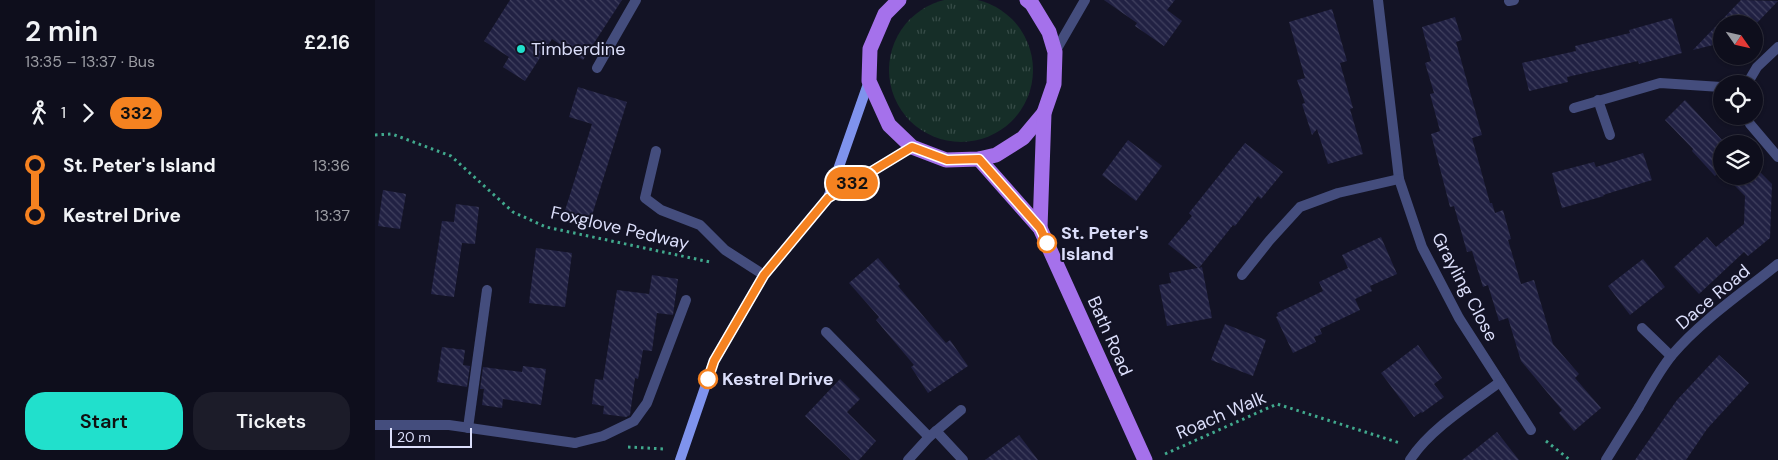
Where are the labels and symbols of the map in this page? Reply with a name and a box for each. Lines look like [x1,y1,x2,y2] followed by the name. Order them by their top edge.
[1713,15,1763,65] north arrow
[531,37,625,61] place label: Timberdine
[515,43,527,55] marker: Timberdine
[823,167,881,199] line badge: 332
[549,200,691,256] street label: Foxglove Pedway
[1061,221,1149,266] place label: St. Peter's Island
[1426,228,1504,346] street label: Grayling Close
[1037,233,1057,253] marker: St. Peter's Island
[1671,259,1755,335] street label: Dace Road
[1082,293,1138,379] street label: Bath Road
[722,367,834,391] place label: Kestrel Drive
[698,369,718,389] marker: Kestrel Drive
[1172,385,1270,445] street label: Roach Walk
[390,425,473,448] scale bar

